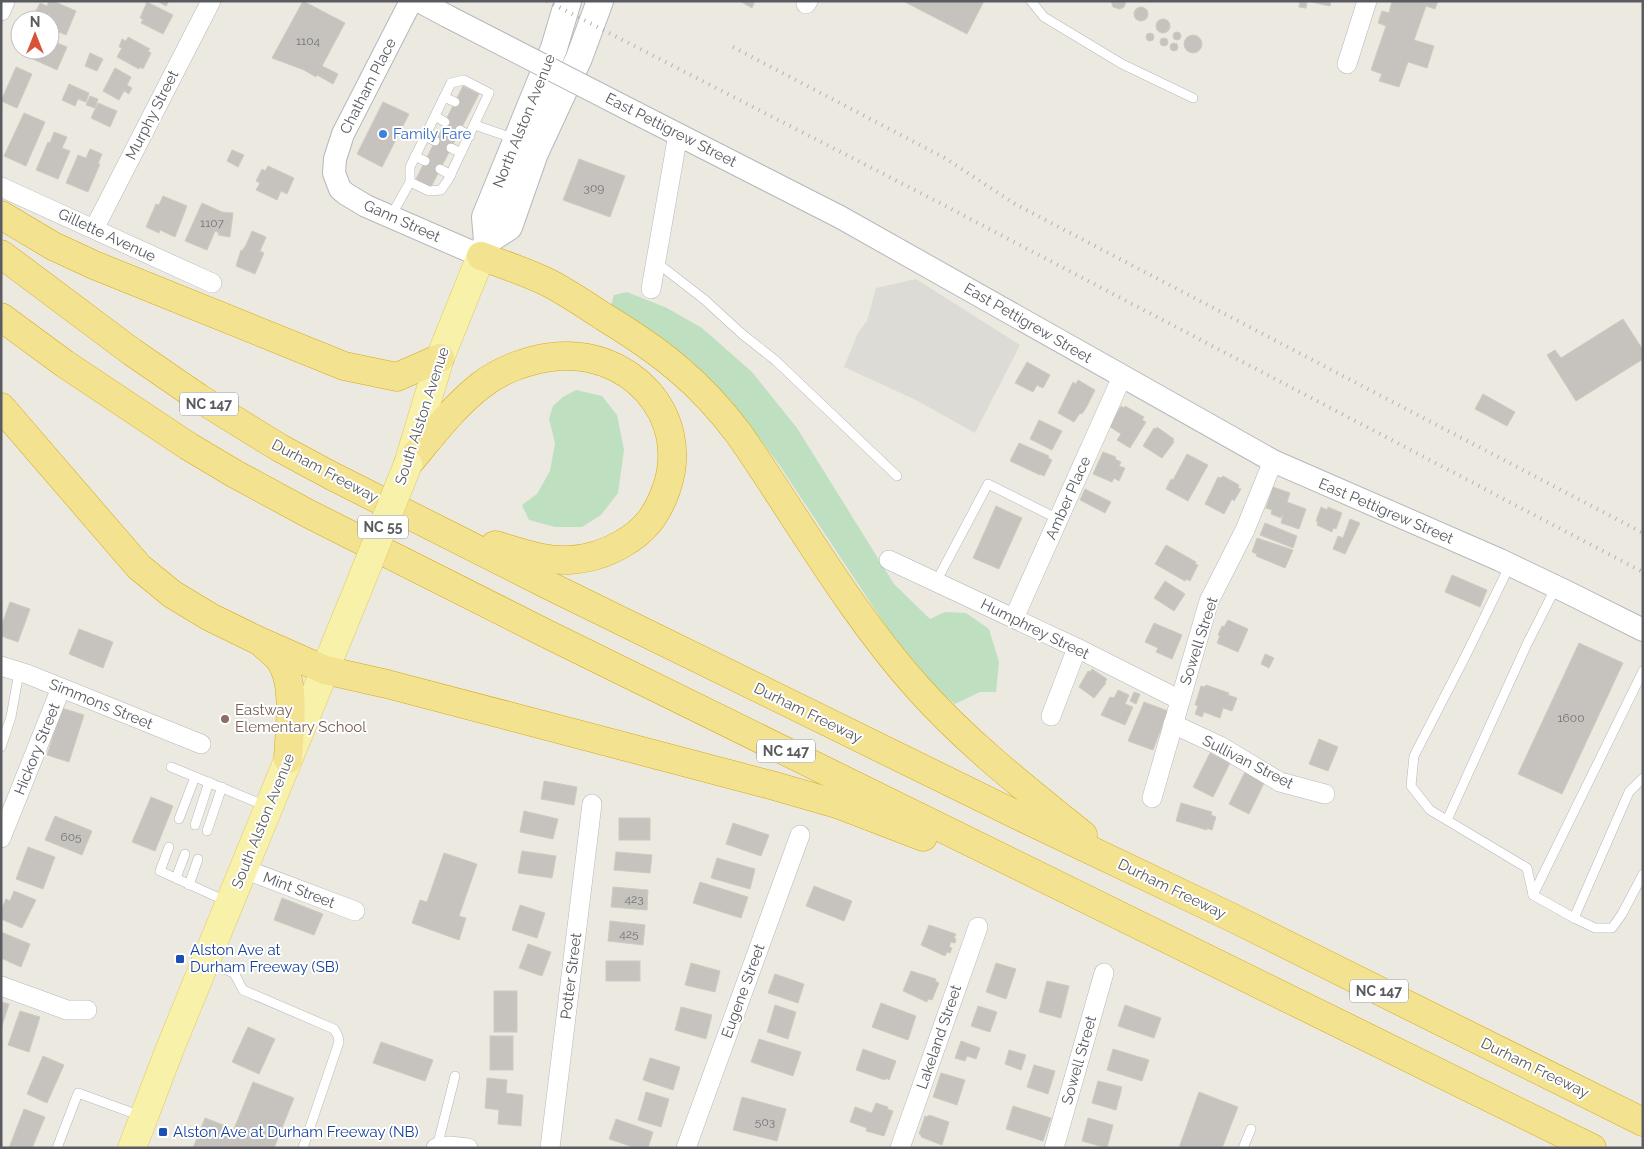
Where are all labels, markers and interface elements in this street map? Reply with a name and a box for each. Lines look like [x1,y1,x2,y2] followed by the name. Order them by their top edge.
[10,10,60,60] north arrow
[30,14,40,30] text: N
[296,34,321,48] house number: 1104
[336,35,400,137] street label: Chatham Place
[489,51,559,191] street label: North Alston Avenue
[122,67,182,163] street label: Murphy Street
[602,89,740,171] street label: East Pettigrew Street
[393,125,472,143] place label: Family Fare
[377,128,389,140] marker: Family Fare
[584,181,604,195] house number: 309
[361,196,443,246] street label: Gann Street
[55,205,159,266] street label: Gillette Avenue
[200,216,225,230] house number: 1107
[961,279,1095,367] street label: East Pettigrew Street
[391,345,453,487] street label: South Alston Avenue
[180,392,238,416] road number: NC 147
[269,435,381,507] street label: Durham Freeway
[1042,453,1094,542] street label: Amber Place
[1316,474,1456,548] street label: East Pettigrew Street
[358,516,408,538] road number: NC 55
[978,595,1092,663] street label: Humphrey Street
[1176,595,1222,687] street label: Sowell Street
[47,675,155,733] street label: Simmons Street
[751,679,865,747] street label: Durham Freeway
[10,700,64,798] street label: Hickory Street
[235,701,367,736] place label: Eastway Elementary School
[1557,711,1585,725] house number: 1600
[219,713,231,725] marker: Eastway Elementary School
[1200,731,1296,793] street label: Sullivan Street
[757,739,815,762] road number: NC 147
[228,751,298,891] street label: South Alston Avenue
[60,830,82,844] house number: 605
[1115,855,1229,923] street label: Durham Freeway
[261,868,337,912] street label: Mint Street
[624,892,644,906] house number: 423
[619,927,639,941] house number: 425
[557,932,585,1020] street label: Potter Street
[190,941,339,976] place label: Alston Ave at Durham Freeway (SB)
[718,941,768,1041] street label: Eugene Street
[174,953,186,965] marker: Alston Ave at Durham Freeway (SB)
[1350,979,1408,1002] road number: NC 147
[913,983,965,1091] street label: Lakeland Street
[1058,1013,1100,1107] street label: Sowell Street
[1478,1034,1592,1102] street label: Durham Freeway
[755,1115,775,1129] house number: 503
[173,1123,419,1141] place label: Alston Ave at Durham Freeway (NB)
[157,1126,169,1138] marker: Alston Ave at Durham Freeway (NB)

